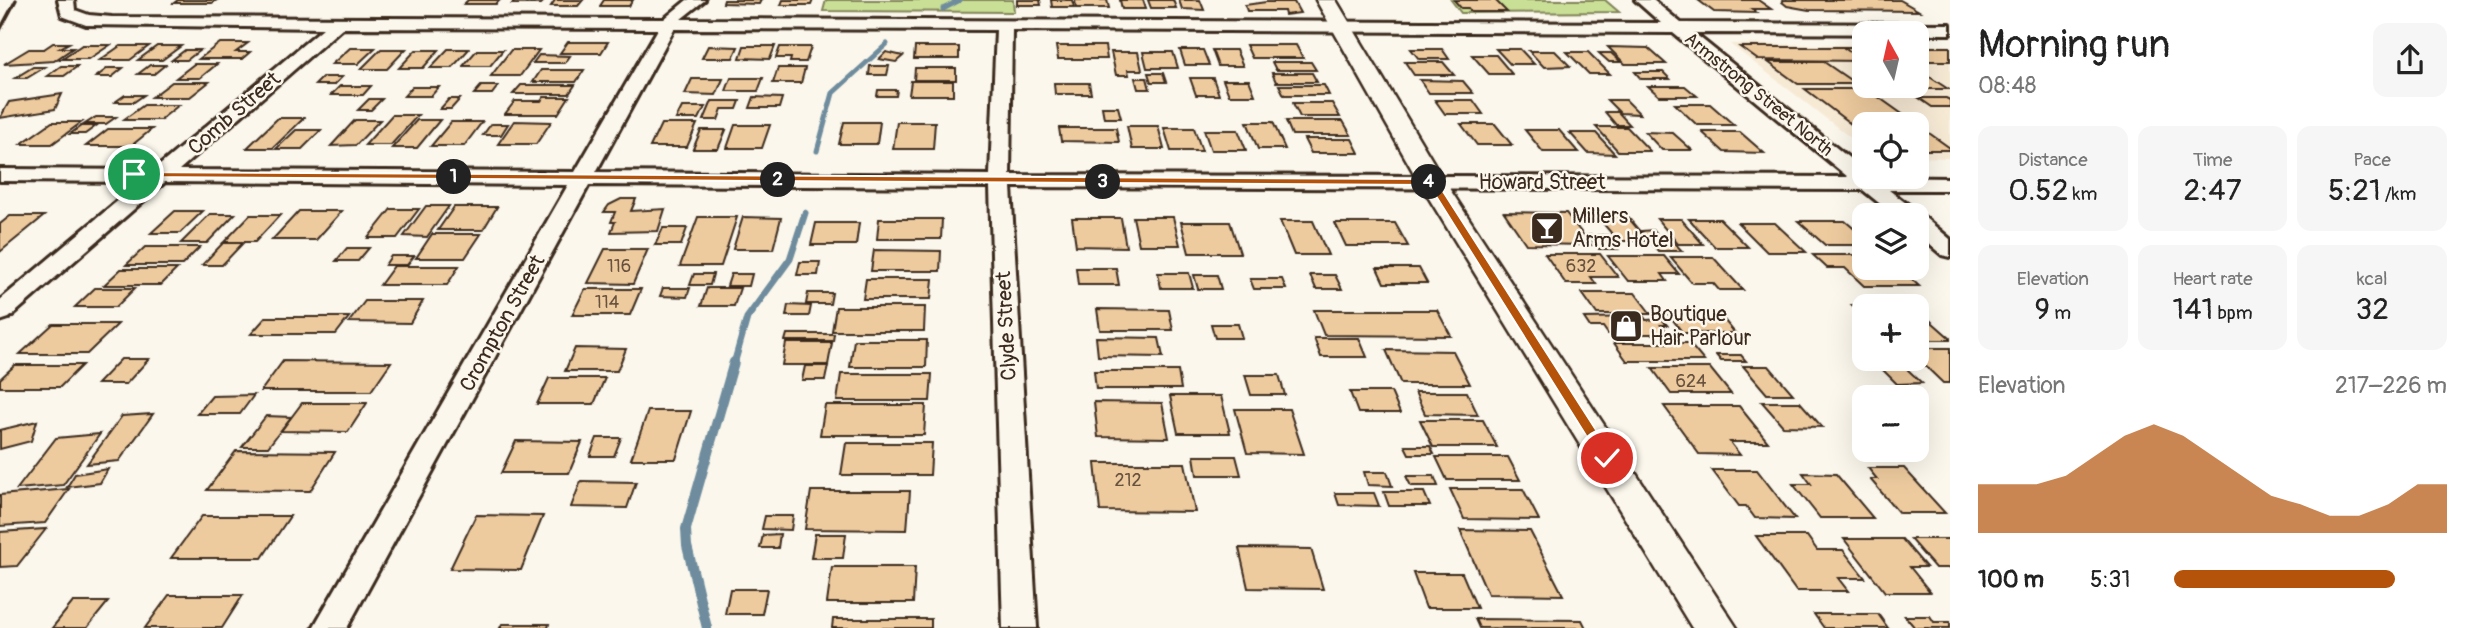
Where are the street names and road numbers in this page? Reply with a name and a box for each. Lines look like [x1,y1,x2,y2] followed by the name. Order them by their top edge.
[1680,27,1838,161] street label: Armstrong Street North
[182,65,287,161] street label: Comb Street
[1478,169,1606,196] street label: Howard Street
[454,250,551,396] street label: Crompton Street
[990,270,1023,381] street label: Clyde Street

